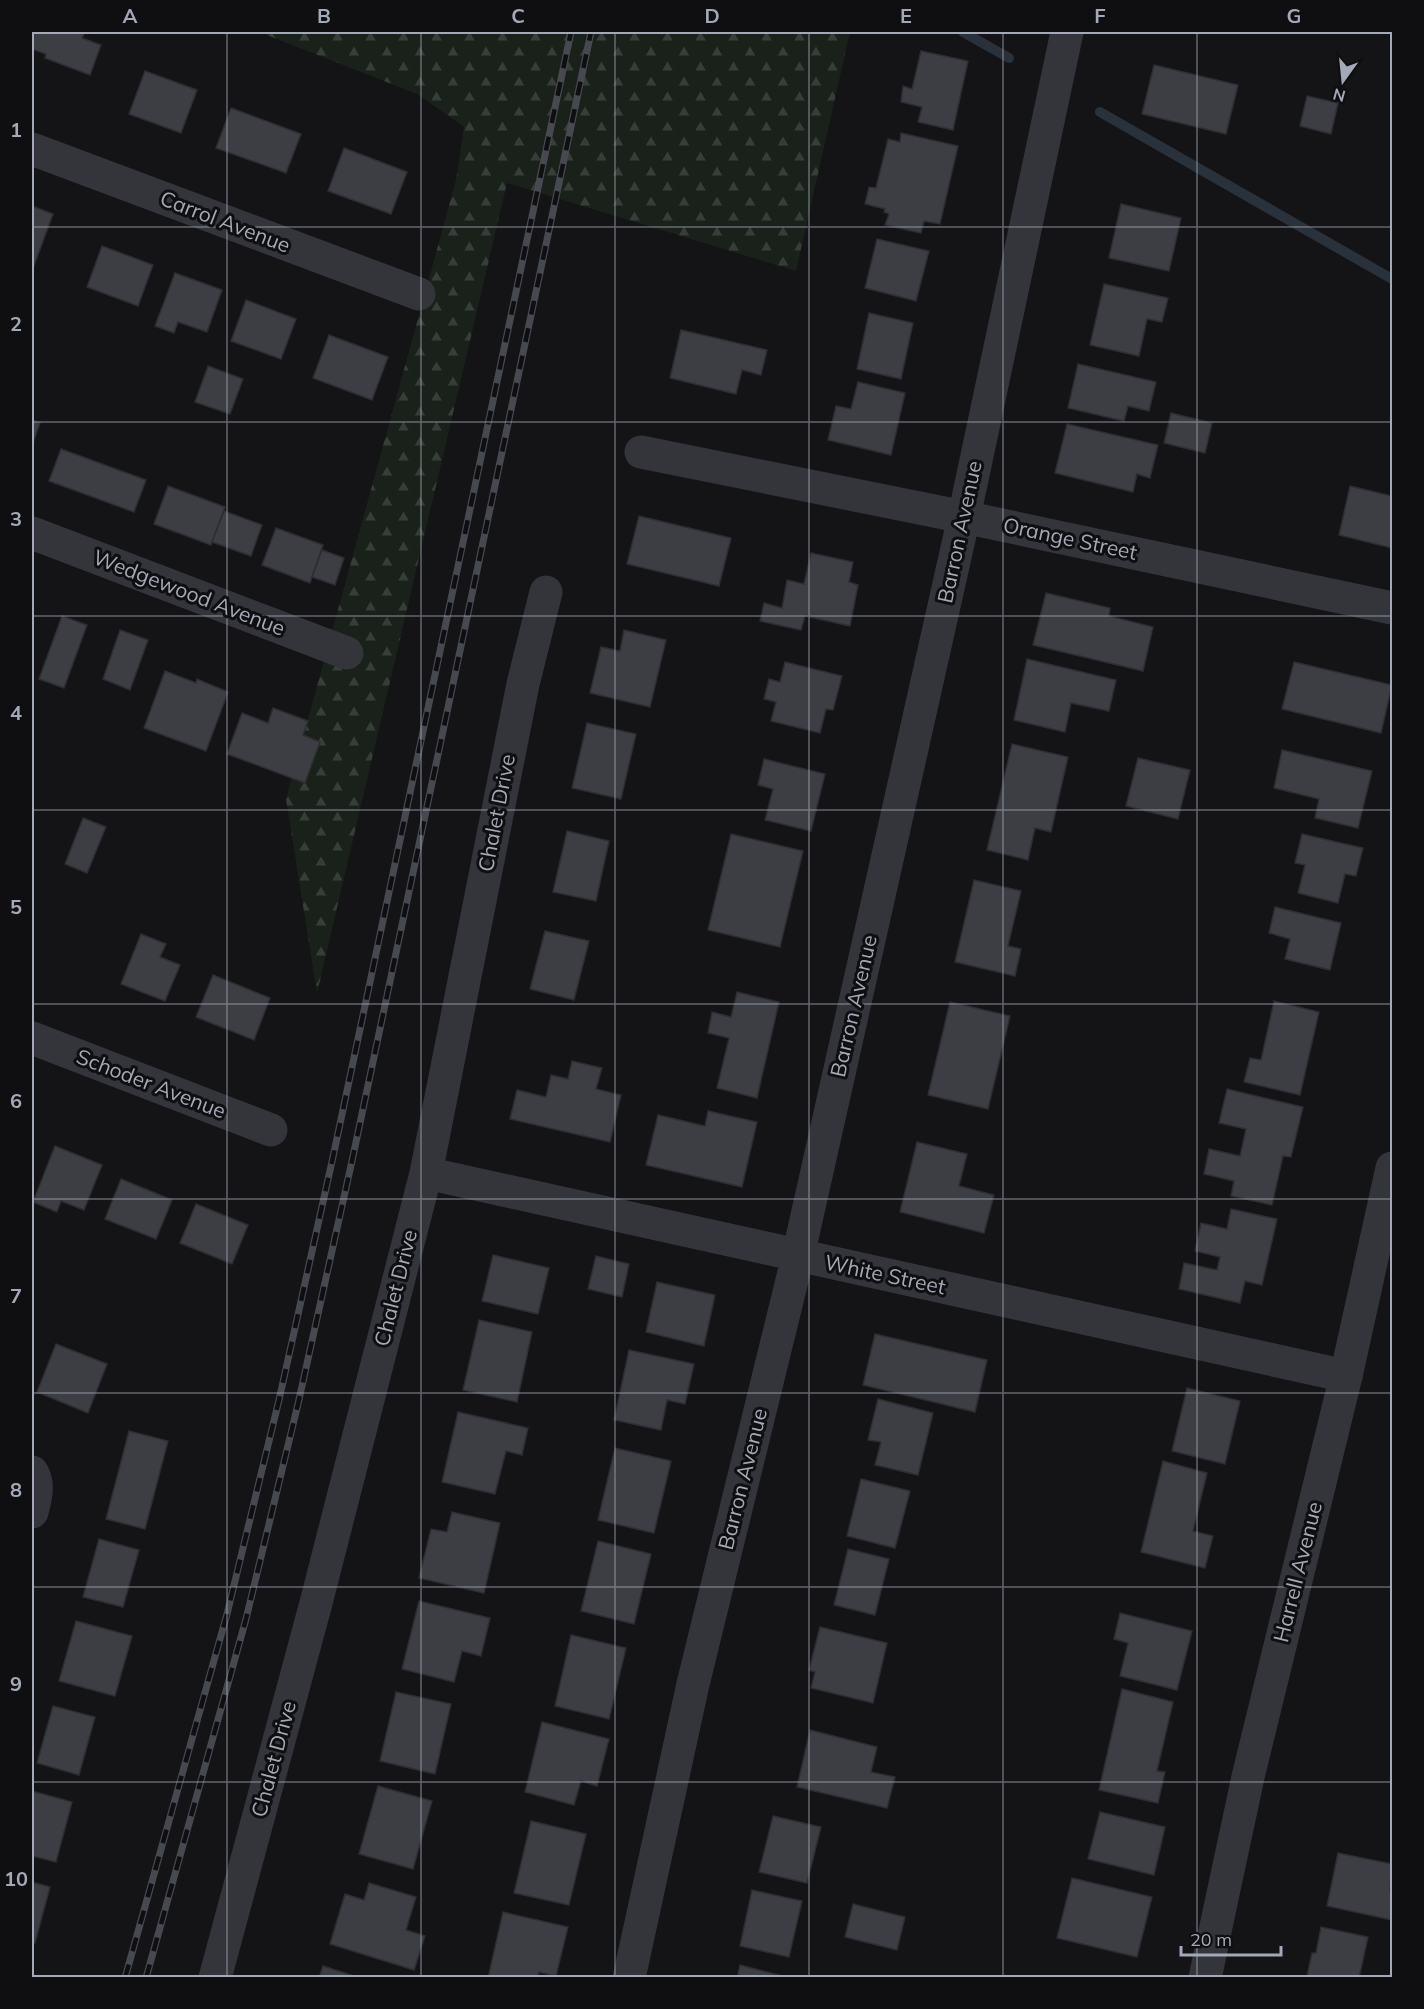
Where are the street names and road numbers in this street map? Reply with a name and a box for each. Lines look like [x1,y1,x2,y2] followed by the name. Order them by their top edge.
[157,184,294,258] street label: Carrol Avenue
[931,458,987,605] street label: Barron Avenue
[1001,511,1140,565] street label: Orange Street
[90,543,289,641] street label: Wedgewood Avenue
[472,752,520,874] street label: Chalet Drive
[824,932,882,1079] street label: Barron Avenue
[73,1043,230,1124] street label: Schoder Avenue
[368,1227,422,1349] street label: Chalet Drive
[822,1249,948,1300] street label: White Street
[712,1405,772,1552] street label: Barron Avenue
[1267,1499,1327,1645] street label: Harrell Avenue
[245,1698,301,1820] street label: Chalet Drive

